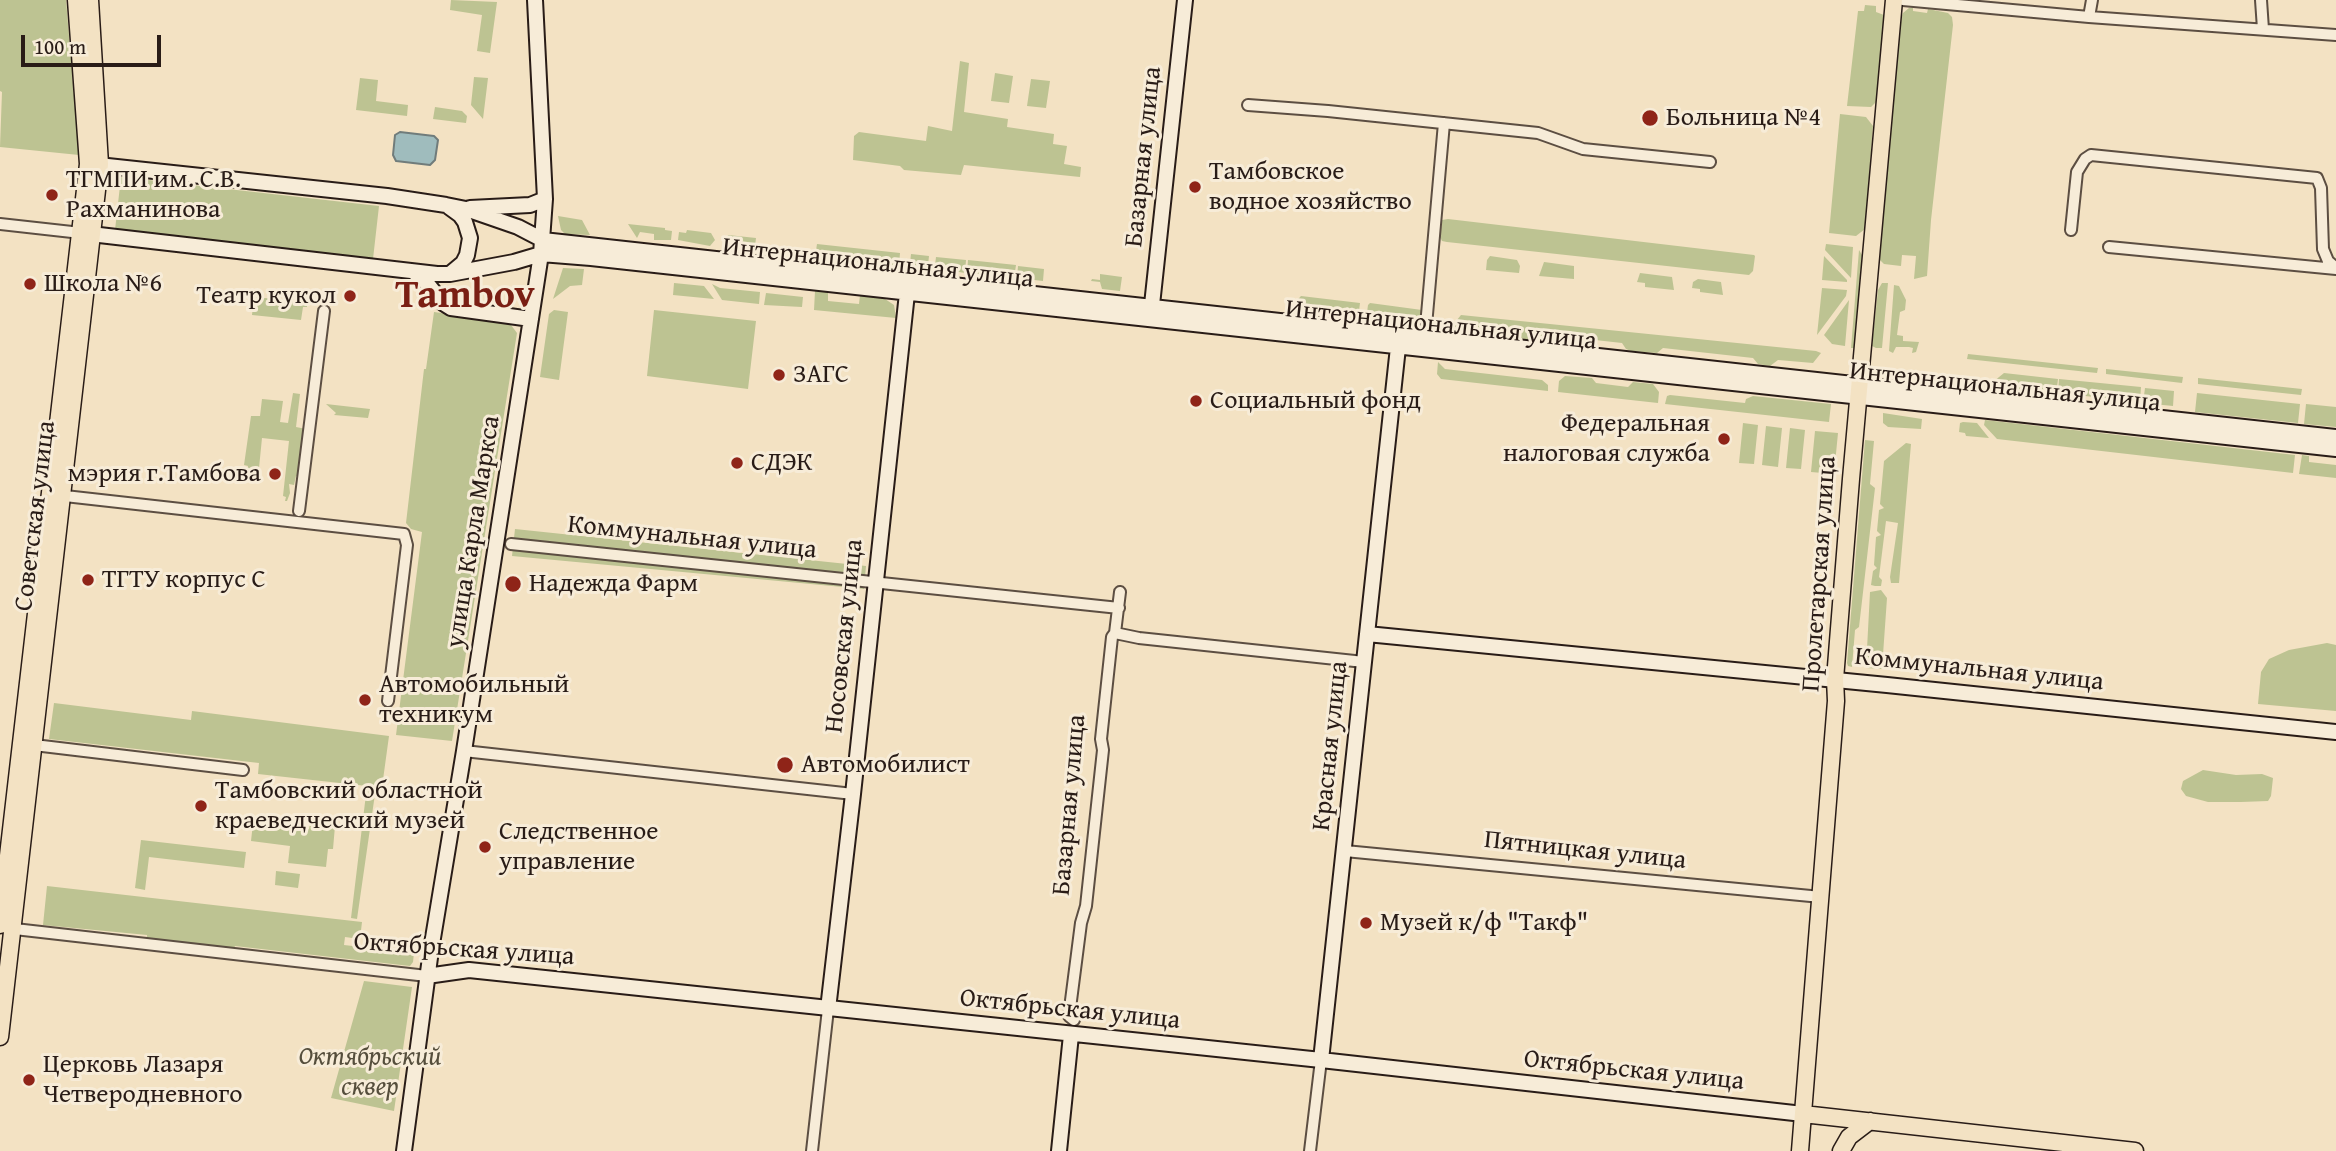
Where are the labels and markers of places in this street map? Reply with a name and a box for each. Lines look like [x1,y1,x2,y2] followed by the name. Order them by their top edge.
[1666,102,1821,134] place label: Больница №4
[1640,108,1660,128] marker: Больница №4
[1209,156,1412,218] place label: Тамбовское водное хозяйство
[66,164,241,226] place label: ТГМПИ им. С.В. Рахманинова
[1187,179,1203,195] marker: Тамбовское водное хозяйство
[44,187,60,203] marker: ТГМПИ им. С.В. Рахманинова
[44,268,162,300] place label: Школа №6
[22,276,38,292] marker: Школа №6
[197,280,336,312] place label: Театр кукол
[342,288,358,304] marker: Театр кукол
[793,359,849,391] place label: ЗАГС
[771,367,787,383] marker: ЗАГС
[1210,385,1421,417] place label: Социальный фонд
[1188,393,1204,409] marker: Социальный фонд
[1503,408,1710,470] place label: Федеральная налоговая служба
[1716,431,1732,447] marker: Федеральная налоговая служба
[751,447,813,479] place label: СДЭК
[729,455,745,471] marker: СДЭК
[67,458,261,490] place label: мэрия г.Тамбова
[267,466,283,482] marker: мэрия г.Тамбова
[102,564,266,596] place label: ТГТУ корпус С
[529,568,698,600] place label: Надежда Фарм
[80,572,96,588] marker: ТГТУ корпус С
[503,574,523,594] marker: Надежда Фарм
[379,669,569,730] place label: Автомобильный техникум
[357,692,373,708] marker: Автомобильный техникум
[801,749,970,781] place label: Автомобилист
[775,755,795,775] marker: Автомобилист
[215,775,483,836] place label: Тамбовский областной краеведческий музей
[193,798,209,814] marker: Тамбовский областной краеведческий музей
[499,816,658,878] place label: Следственное управление
[477,839,493,855] marker: Следственное управление
[1380,907,1588,939] place label: Музей к/ф "Такф"
[1358,915,1374,931] marker: Музей к/ф "Такф"
[43,1049,243,1110] place label: Церковь Лазаря Четверодневного
[21,1072,37,1088] marker: Церковь Лазаря Четверодневного

